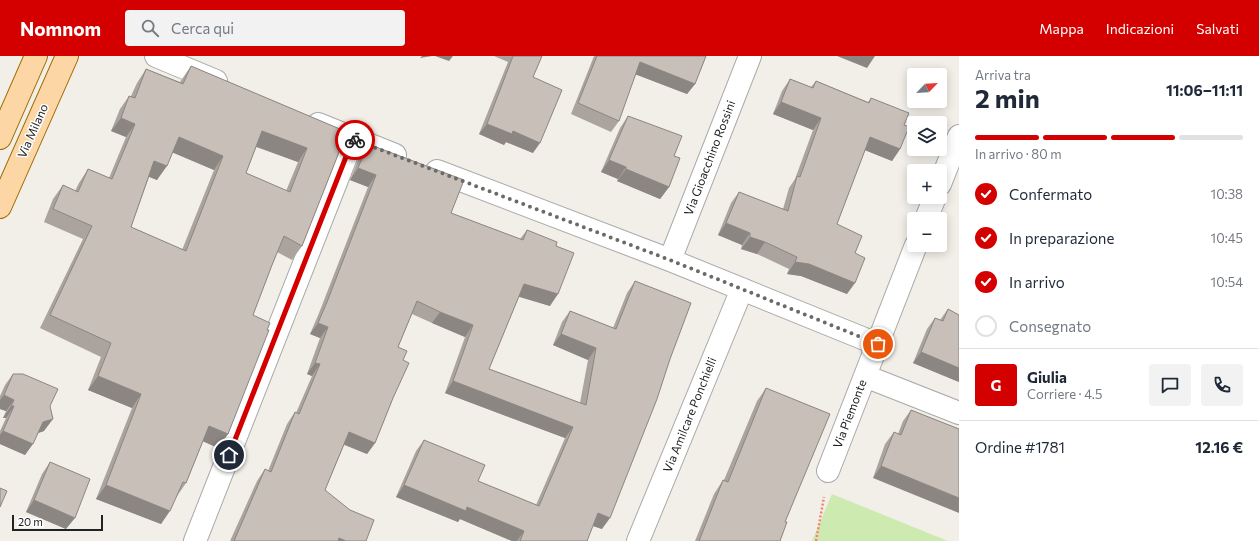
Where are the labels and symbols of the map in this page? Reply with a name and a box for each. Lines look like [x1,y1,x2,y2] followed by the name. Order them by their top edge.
[907,68,947,108] north arrow
[681,98,737,217] street label: Via Gioacchino Rossini
[14,101,50,160] street label: Via Milano
[335,120,375,160] courier
[861,327,895,361] pin
[660,355,719,474] street label: Via Amilcare Ponchielli
[830,377,869,450] street label: Via Piemonte
[212,438,246,472] pin
[12,513,103,532] scale bar

